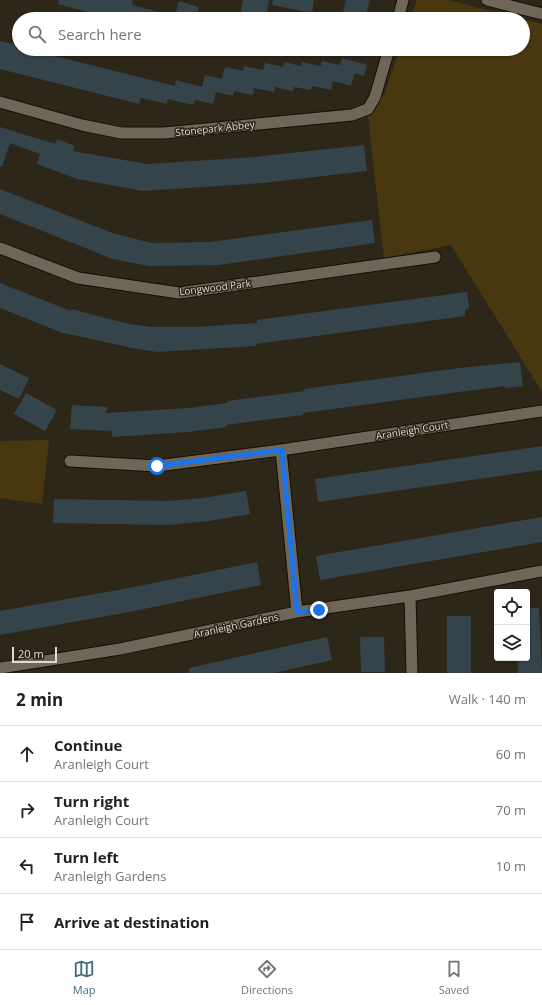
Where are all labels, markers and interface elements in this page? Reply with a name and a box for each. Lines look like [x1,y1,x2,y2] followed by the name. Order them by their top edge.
[12,12,530,56] search box
[26,23,48,45] icon: search
[58,24,142,44] text: Search here
[175,117,256,139] street label: Stonepark Abbey
[178,276,252,298] street label: Longwood Park
[375,417,450,443] street label: Aranleigh Court
[148,457,166,475] route start
[494,589,530,661] map controls
[494,589,530,625] button: locate
[310,601,328,619] route end
[192,609,280,641] street label: Aranleigh Gardens
[494,625,530,661] button: layers
[12,645,57,664] scale bar
[18,646,44,661] text: 20 m
[16,688,63,711] text: 2 min
[449,690,526,708] text: Walk · 140 m
[54,735,122,755] text: Continue
[16,743,38,765] icon: ahead
[496,745,526,763] text: 60 m
[54,755,149,773] text: Aranleigh Court
[54,791,129,811] text: Turn right
[16,799,38,821] icon: right
[496,801,526,819] text: 70 m
[54,811,149,829] text: Aranleigh Court
[54,847,119,867] text: Turn left
[16,855,38,877] icon: left
[496,857,526,875] text: 10 m
[54,867,166,885] text: Aranleigh Gardens
[16,911,38,933] icon: arrive
[54,912,209,932] text: Arrive at destination
[73,958,96,997] tab: Map
[241,958,293,997] tab: Directions
[439,958,469,997] tab: Saved

